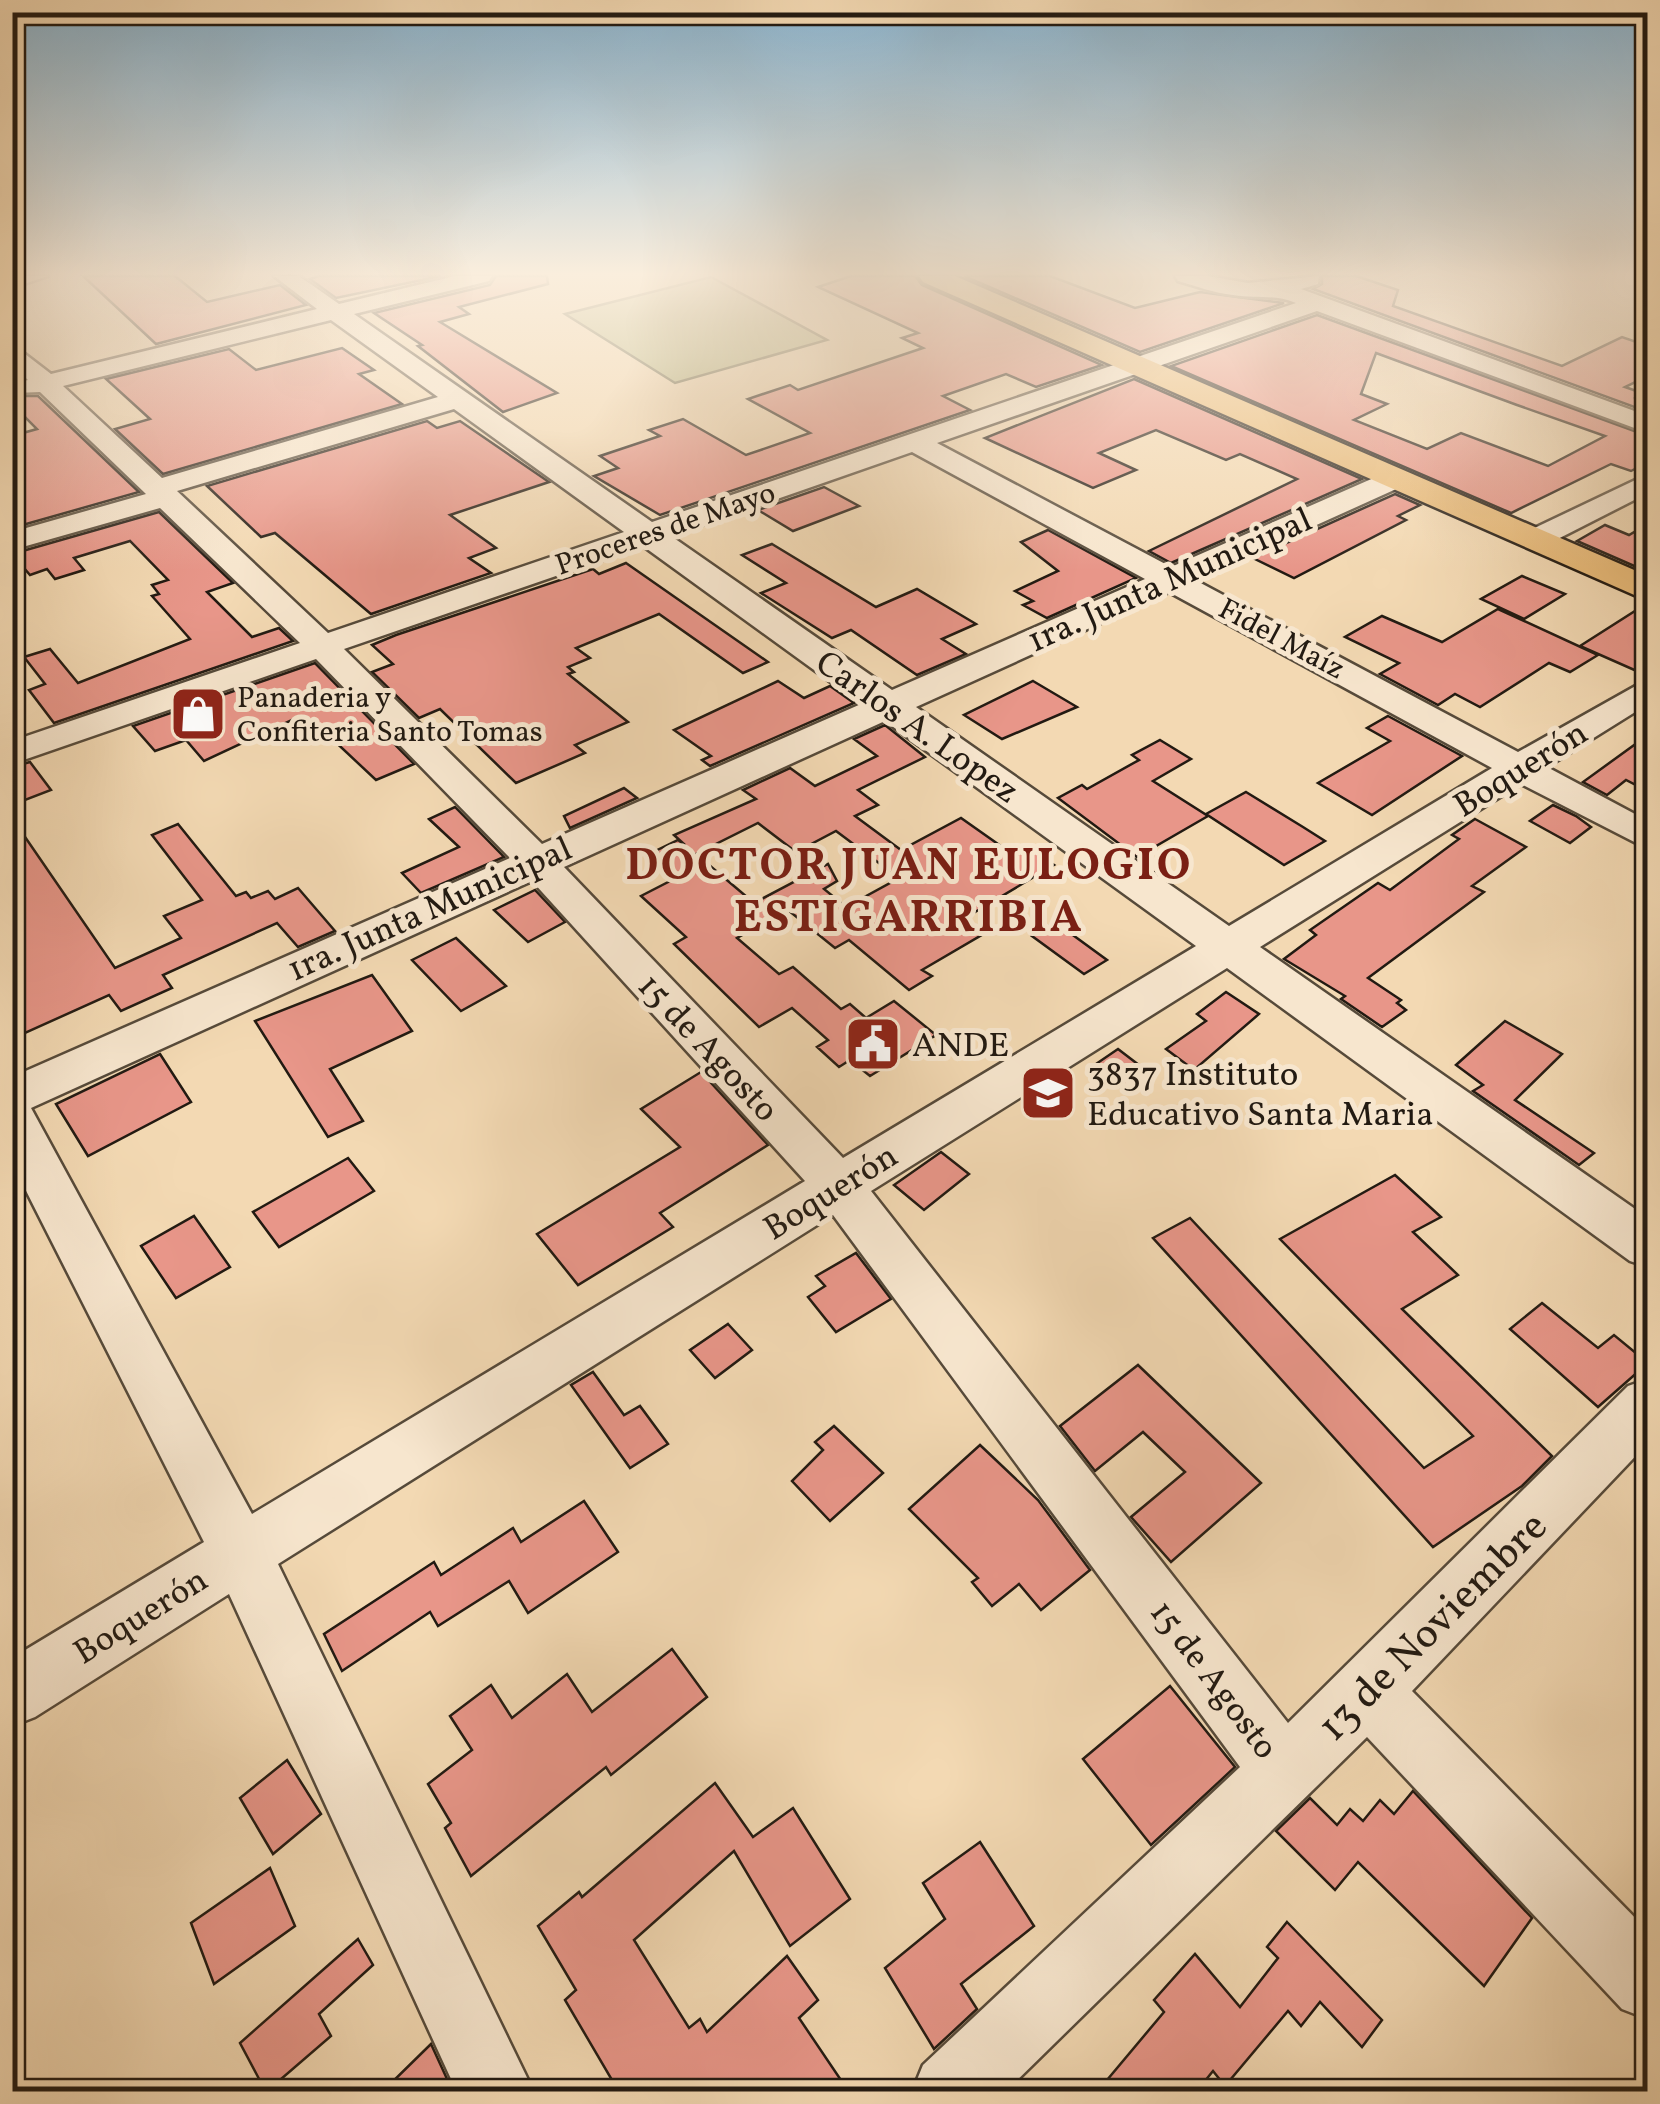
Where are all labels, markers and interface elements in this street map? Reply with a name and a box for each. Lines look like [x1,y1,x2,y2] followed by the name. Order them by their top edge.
[550,473,781,587] street label: Proceres de Mayo
[1020,497,1320,666] street label: 1ra. Junta Municipal
[1210,589,1352,691] street label: Fidel Maíz
[805,640,1028,816] street label: Carlos A. Lopez
[237,678,543,754] place label: Panaderia y Confiteria Santo Tomas
[168,684,228,744] shop icon: Panaderia y Confiteria Santo Tomas
[1445,710,1598,831] street label: Boquerón
[280,826,580,995] street label: 1ra. Junta Municipal
[625,836,1193,951] district label: DOCTOR JUAN EULOGIO ESTIGARRIBIA
[625,964,788,1134] street label: 15 de Agosto
[843,1014,903,1074] public building icon: ANDE
[912,1023,1009,1071] place label: ANDE
[1087,1052,1434,1140] place label: 3837 Instituto Educativo Santa Maria
[1018,1063,1078,1123] school or university icon: 3837 Instituto Educativo Santa Maria
[755,1133,908,1254] street label: Boquerón
[1306,1500,1562,1756] street label: 13 de Noviembre
[65,1557,218,1678] street label: Boquerón
[1137,1592,1288,1770] street label: 15 de Agosto

